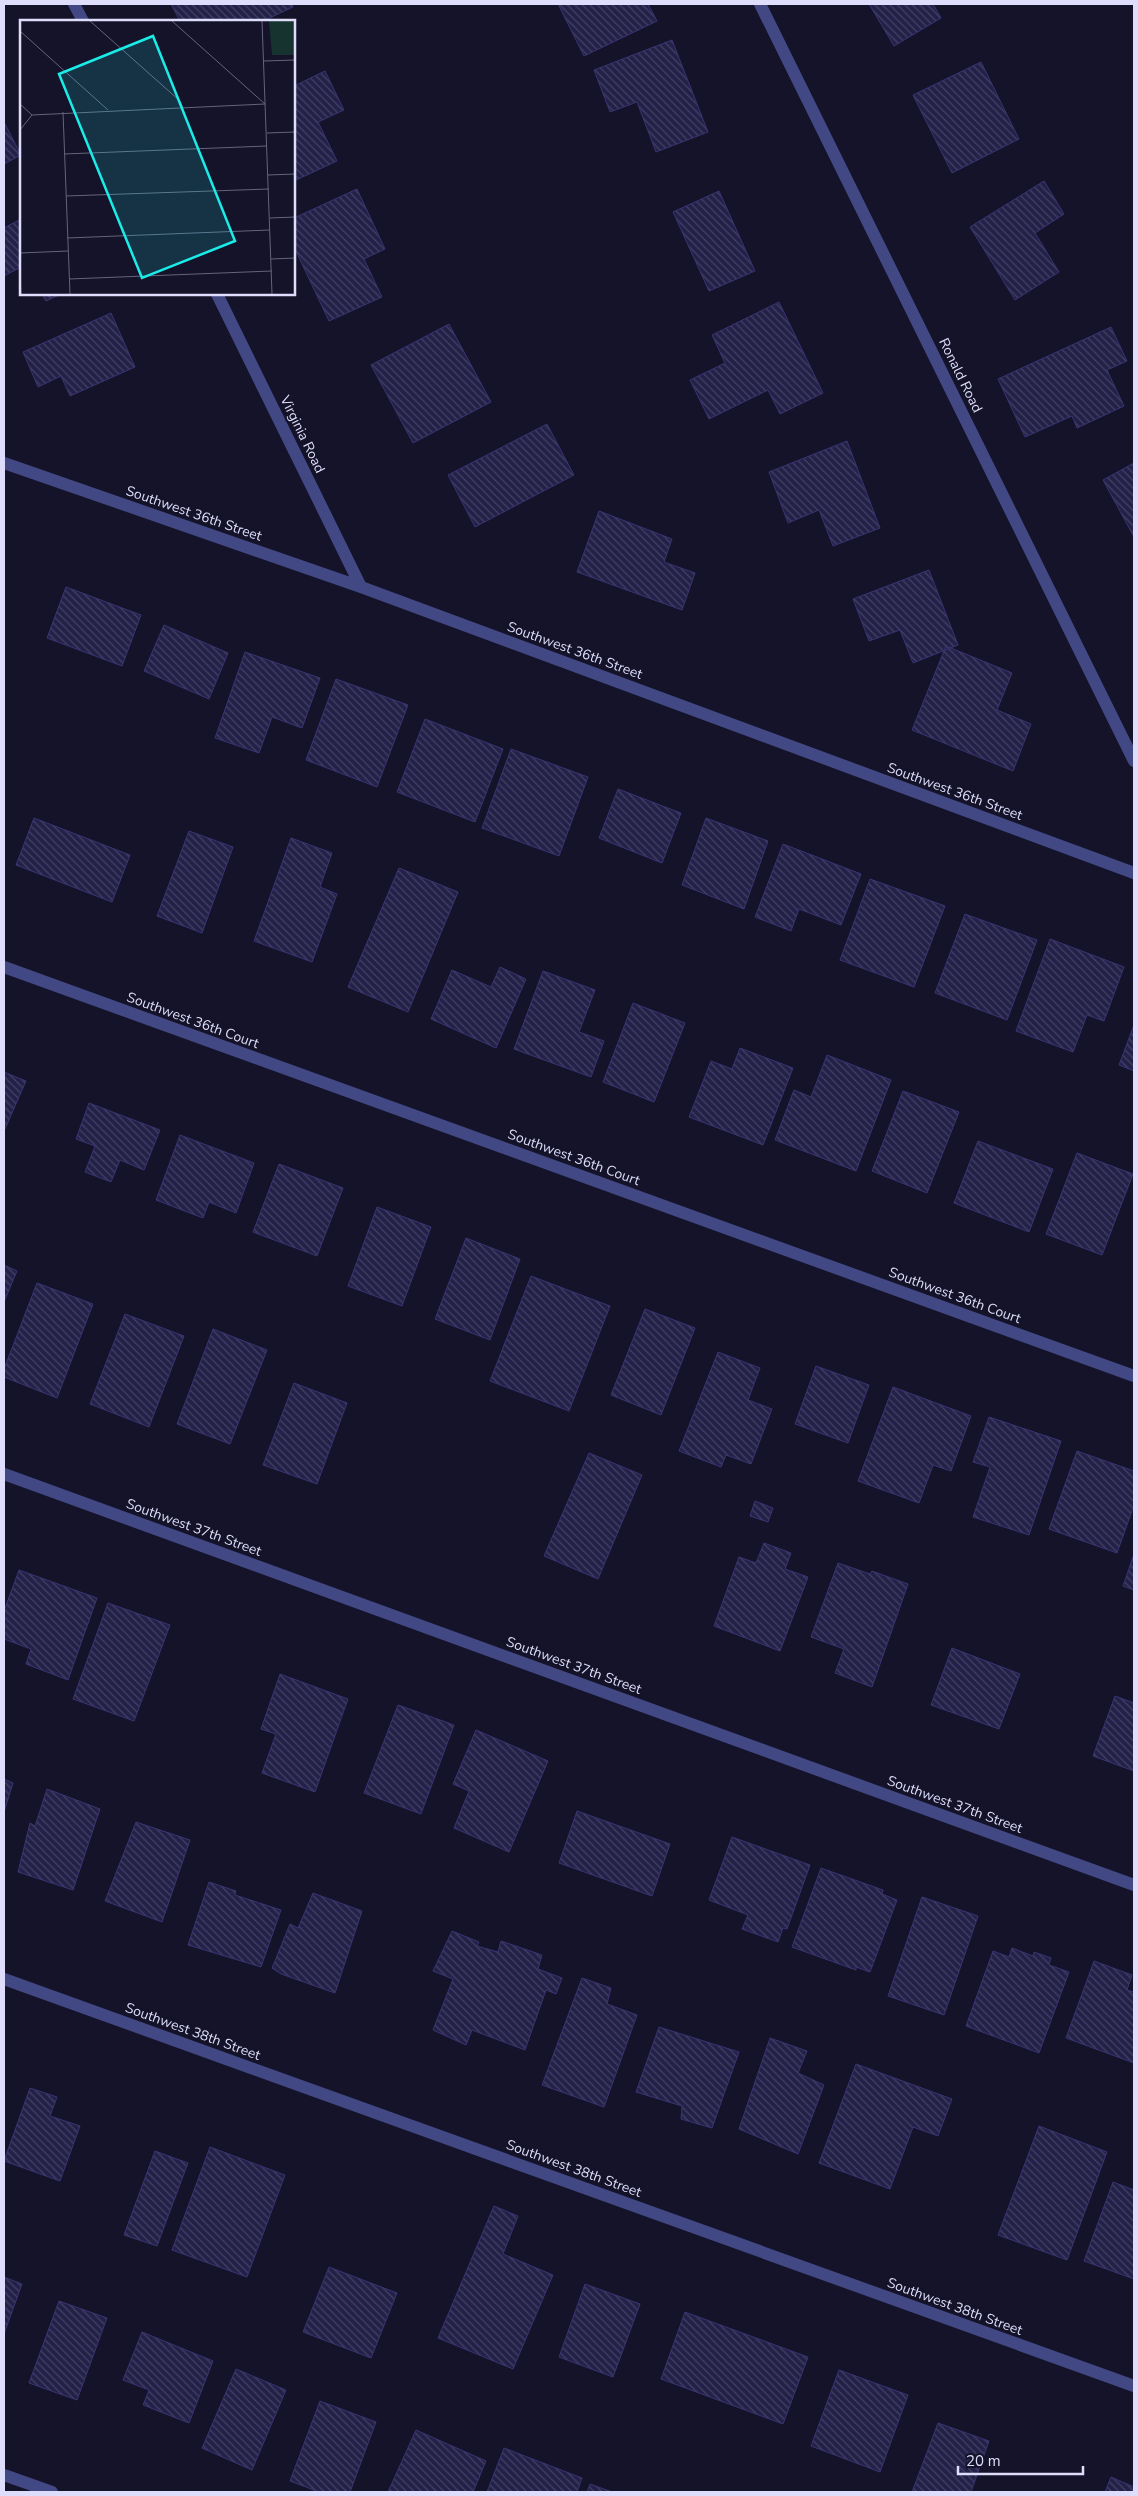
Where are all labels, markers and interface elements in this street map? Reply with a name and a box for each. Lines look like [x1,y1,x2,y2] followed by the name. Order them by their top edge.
[20,20,295,295] inset map
[934,335,987,416] street label: Ronald Road
[275,391,330,476] street label: Virginia Road
[123,481,265,546] street label: Southwest 36th Street
[505,617,645,684] street label: Southwest 36th Street
[885,758,1025,825] street label: Southwest 36th Street
[124,988,262,1053] street label: Southwest 36th Court
[505,1125,643,1190] street label: Southwest 36th Court
[886,1263,1024,1328] street label: Southwest 36th Court
[124,1494,264,1561] street label: Southwest 37th Street
[504,1632,644,1699] street label: Southwest 37th Street
[885,1771,1025,1838] street label: Southwest 37th Street
[123,1998,263,2065] street label: Southwest 38th Street
[504,2135,644,2202] street label: Southwest 38th Street
[885,2273,1025,2340] street label: Southwest 38th Street
[958,2444,1083,2476] scale bar
[966,2451,1001,2471] text: 20 m

